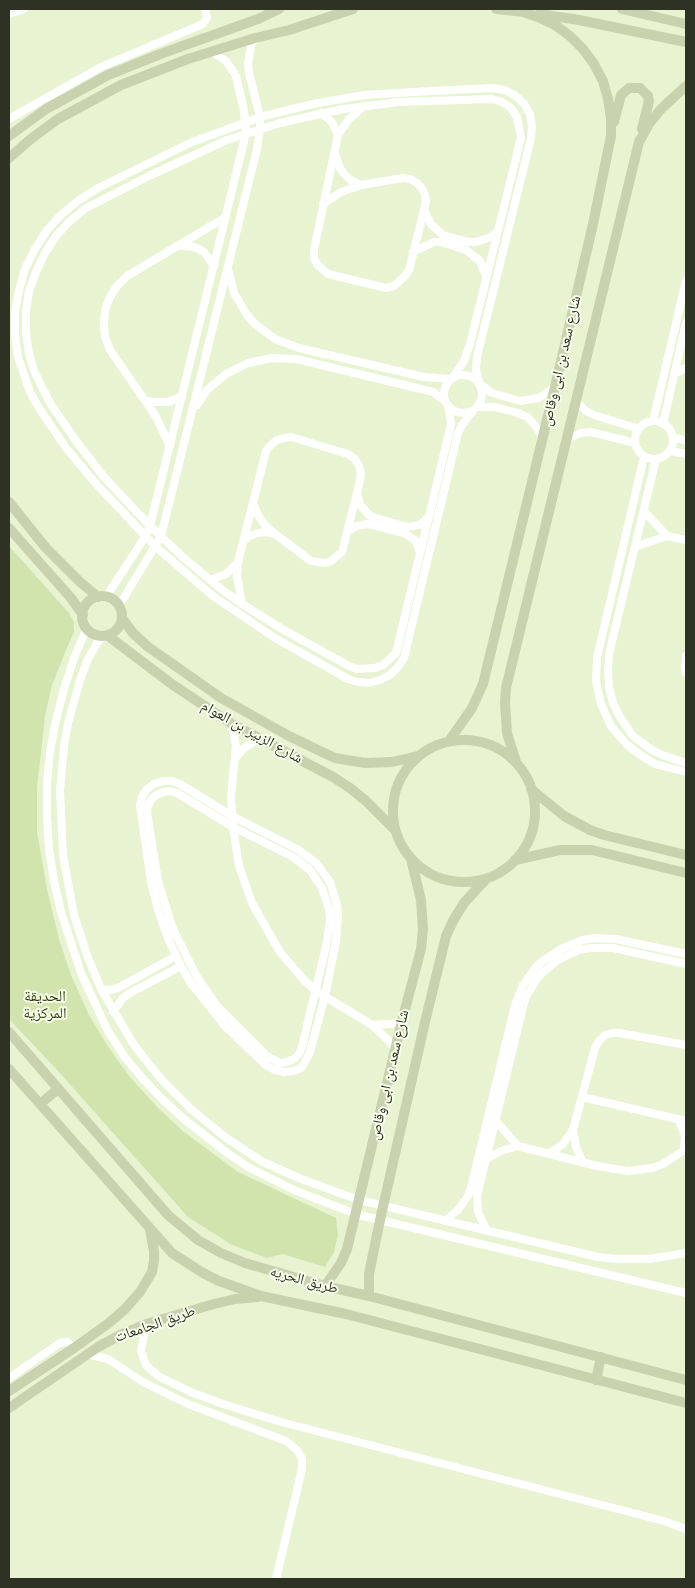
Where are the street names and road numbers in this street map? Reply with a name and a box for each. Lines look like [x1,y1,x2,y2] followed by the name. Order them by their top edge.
[537,294,585,428] street label: شارع سعد بن ابى وقاص
[198,697,306,767] street label: شارع الزبير بن العوام
[365,1008,413,1142] street label: شارع سعد بن ابى وقاص
[268,1262,340,1298] street label: طريق الحريه
[112,1302,198,1346] street label: طريق الجامعات

